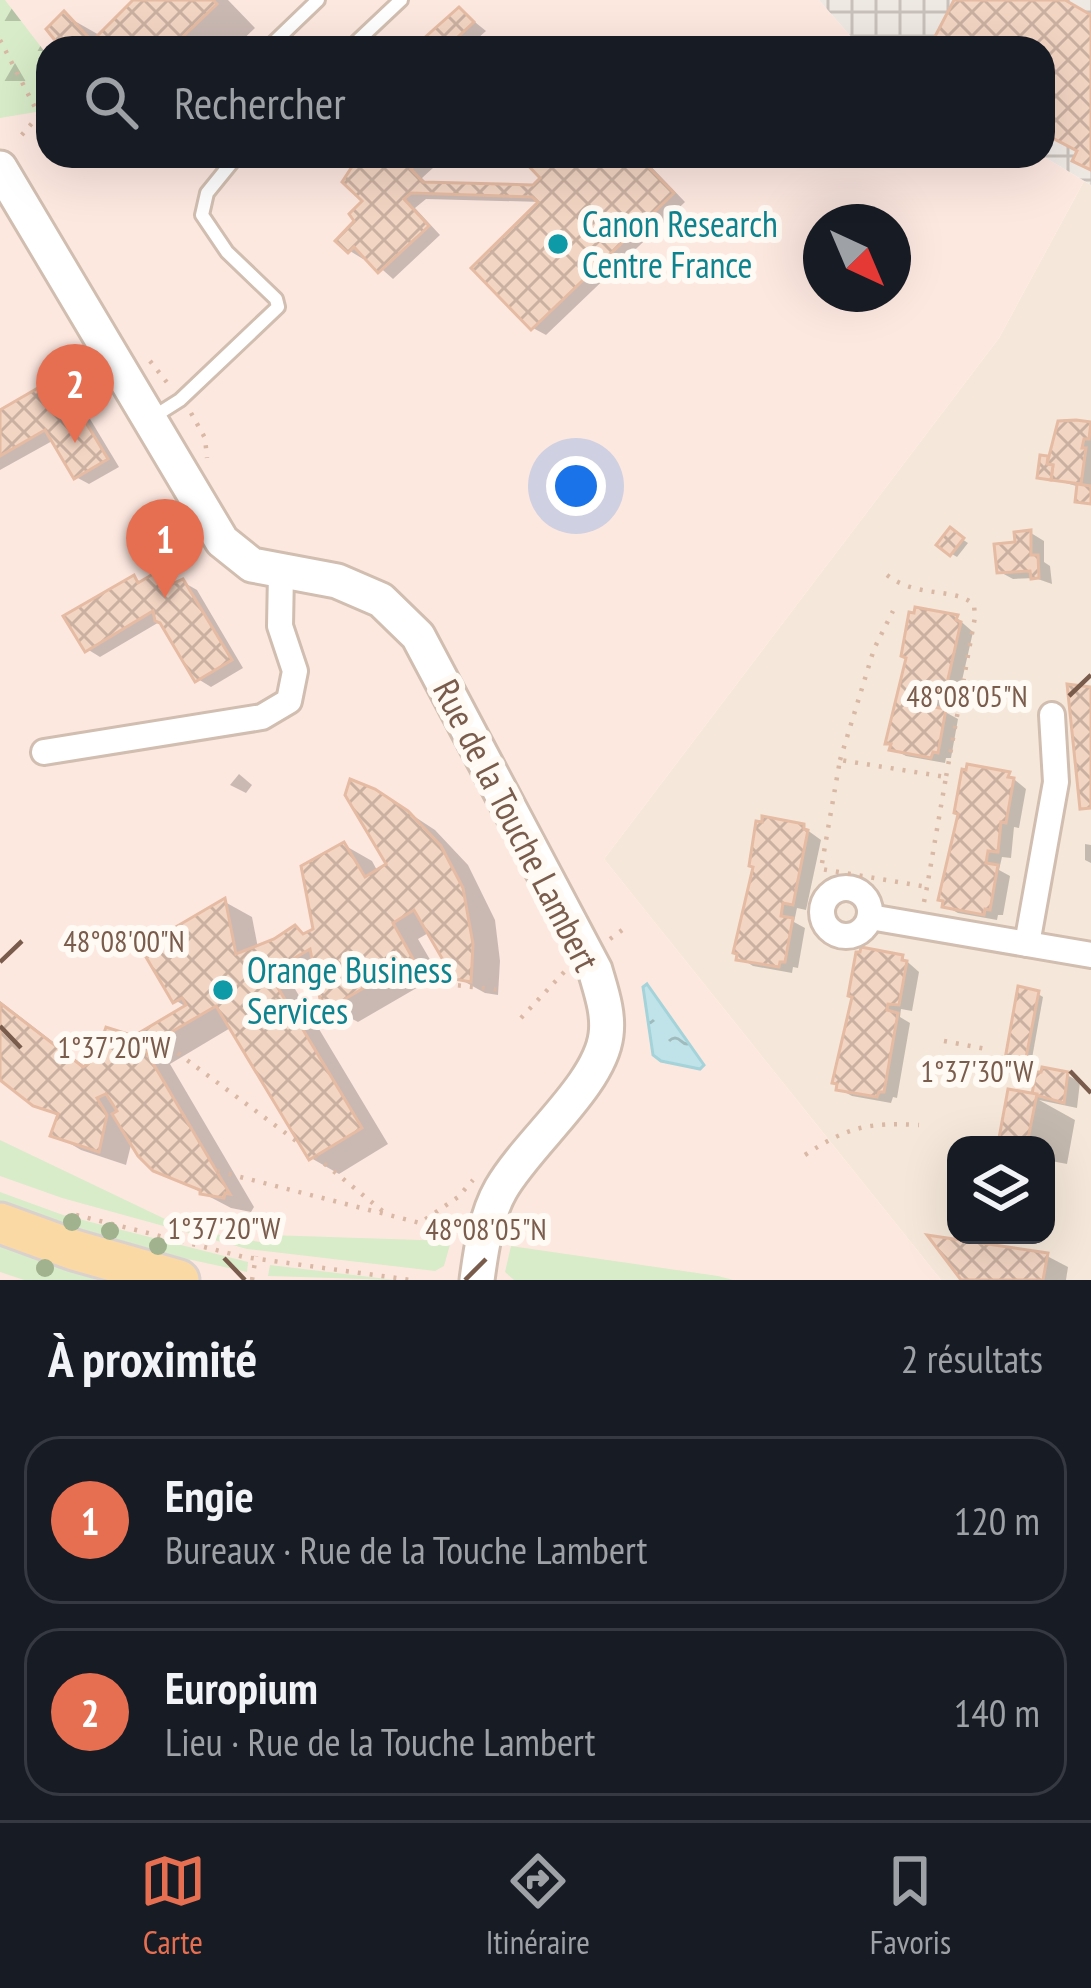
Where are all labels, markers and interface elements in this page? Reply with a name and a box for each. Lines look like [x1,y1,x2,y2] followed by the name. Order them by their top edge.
[36,36,1055,168] search box
[78,69,144,135] icon: search
[174,73,346,131] text: Rechercher
[582,200,778,288] place label: Canon Research Centre France
[803,204,911,312] north arrow
[545,231,571,257] marker: Canon Research Centre France
[36,344,114,443] pin: 2
[546,456,606,516] your location
[126,499,204,598] pin: 1
[423,671,611,979] street label: Rue de la Touche Lambert
[906,676,1028,715] text: 48°08'05"N
[63,921,185,960] text: 48°08'00"N
[247,946,452,1034] place label: Orange Business Services
[210,977,236,1003] marker: Orange Business Services
[58,1027,170,1066] text: 1°37'20"W
[921,1051,1033,1090] text: 1°37'30"W
[947,1136,1055,1244] map controls
[947,1136,1055,1244] button: layers
[168,1208,280,1247] text: 1°37'20"W
[425,1209,547,1248] text: 48°08'05"N
[48,1325,257,1391] text: À proximité
[901,1333,1043,1384] text: 2 résultats
[165,1466,254,1524] text: Engie
[81,1495,99,1546] text: 1
[954,1495,1040,1546] text: 120 m
[165,1524,647,1575] text: Bureaux · Rue de la Touche Lambert
[165,1658,318,1716] text: Europium
[81,1687,99,1738] text: 2
[954,1687,1040,1738] text: 140 m
[165,1716,595,1767] text: Lieu · Rue de la Touche Lambert
[140,1848,206,1963] tab: Carte
[486,1848,590,1963] tab: Itinéraire
[870,1848,951,1963] tab: Favoris

